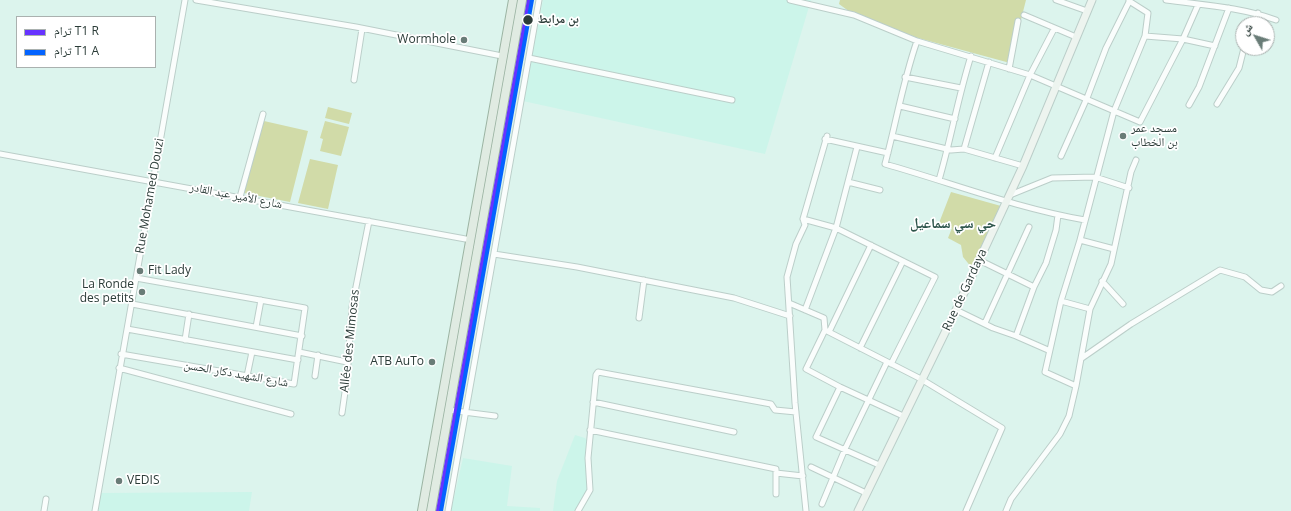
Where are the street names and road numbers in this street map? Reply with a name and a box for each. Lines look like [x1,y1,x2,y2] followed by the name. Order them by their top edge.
[133,137,167,255] street label: Rue Mohamed Douzi
[189,180,283,212] street label: شارع الأمير عبد القادر
[940,247,990,333] street label: Rue de Gardaya
[337,289,363,393] street label: Allée des Mimosas
[183,358,289,390] street label: شارع الشهيد دكار الحسن

